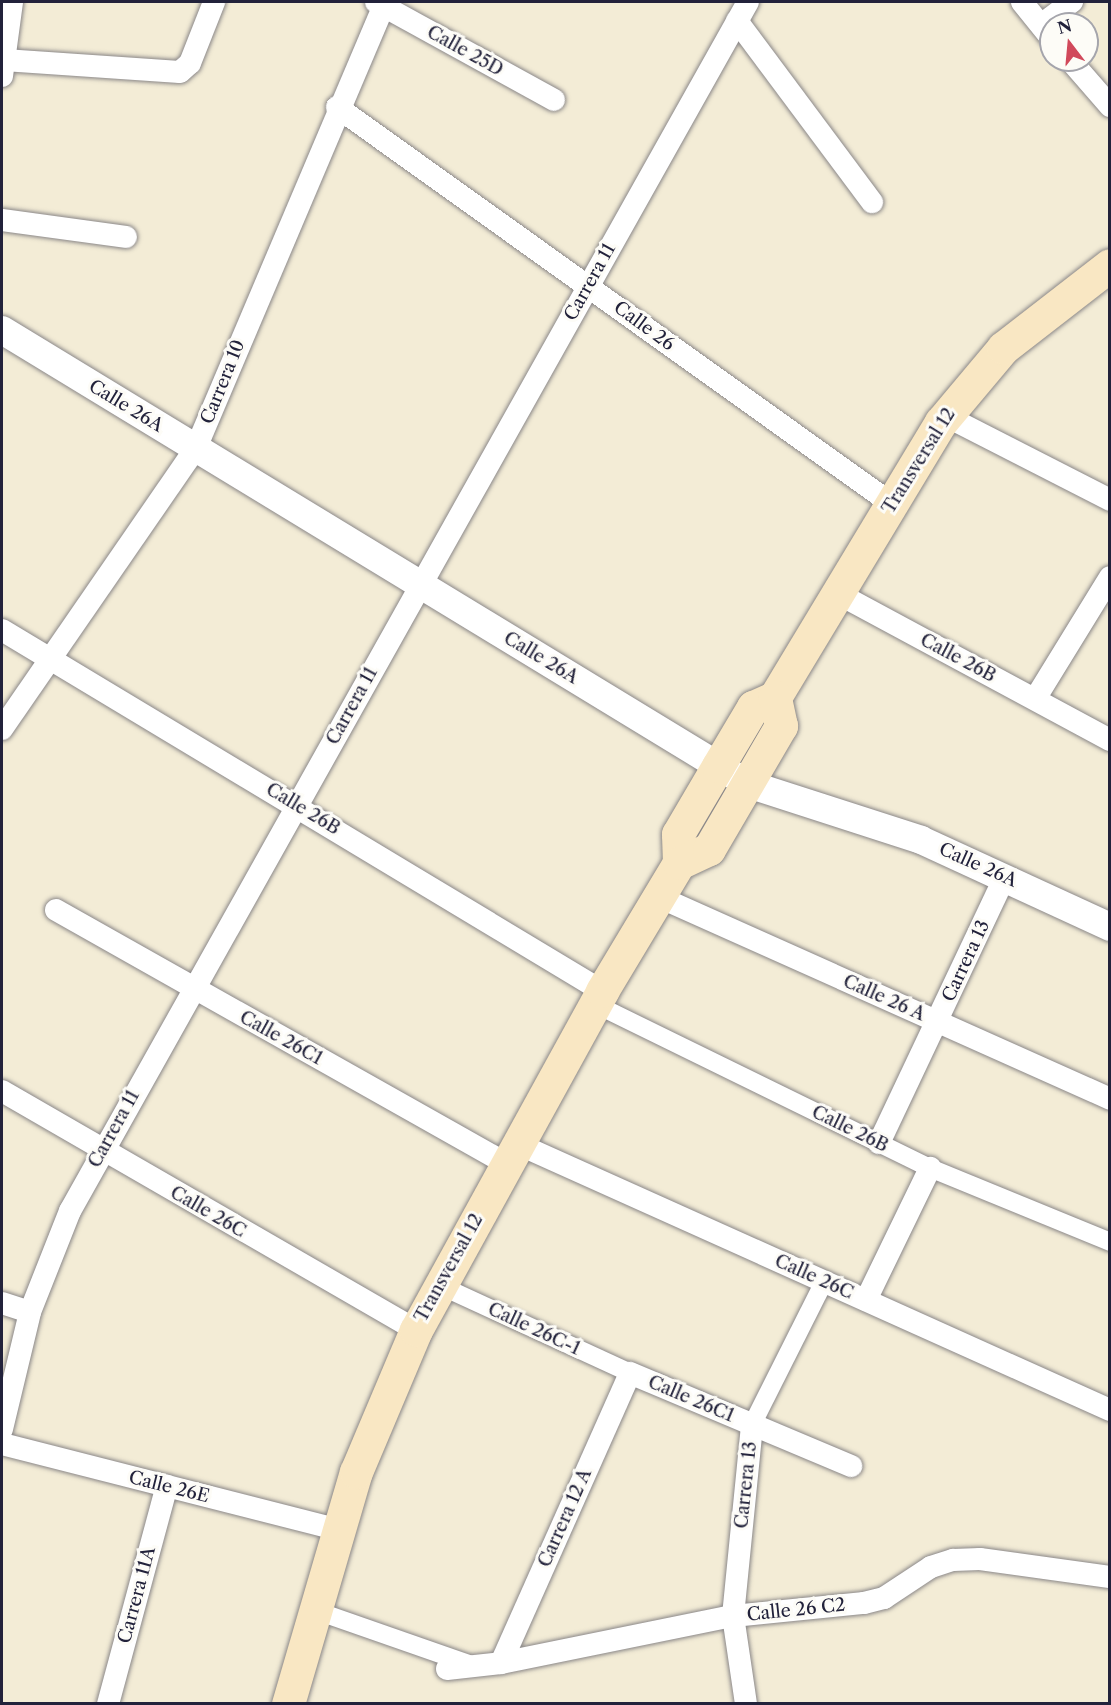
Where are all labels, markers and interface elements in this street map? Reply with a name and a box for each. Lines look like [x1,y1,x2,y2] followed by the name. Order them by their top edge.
[1039,12,1099,72] north arrow
[1055,15,1074,38] text: N
[423,21,507,81] street label: Calle 25D
[560,239,620,325] street label: Carrera 11
[609,297,679,355] street label: Calle 26
[196,337,250,427] street label: Carrera 10
[85,375,167,437] street label: Calle 26A
[878,404,960,518] street label: Transversal 12
[500,627,582,689] street label: Calle 26A
[917,629,999,687] street label: Calle 26B
[322,663,382,749] street label: Carrera 11
[262,779,344,839] street label: Calle 26B
[936,838,1020,892] street label: Calle 26A
[938,917,994,1005] street label: Carrera 13
[839,970,929,1026] street label: Calle 26 A
[236,1006,326,1070] street label: Calle 26C1
[84,1086,144,1172] street label: Carrera 11
[808,1101,892,1157] street label: Calle 26B
[166,1182,250,1242] street label: Calle 26C
[410,1210,488,1326] street label: Transversal 12
[771,1250,857,1304] street label: Calle 26C
[484,1298,584,1360] street label: Calle 26C-1
[645,1371,737,1427] street label: Calle 26C1
[731,1440,761,1530] street label: Carrera 13
[534,1465,596,1571] street label: Carrera 12 A
[126,1467,212,1507] street label: Calle 26E
[114,1544,160,1646] street label: Carrera 11A
[746,1594,846,1626] street label: Calle 26 C2

